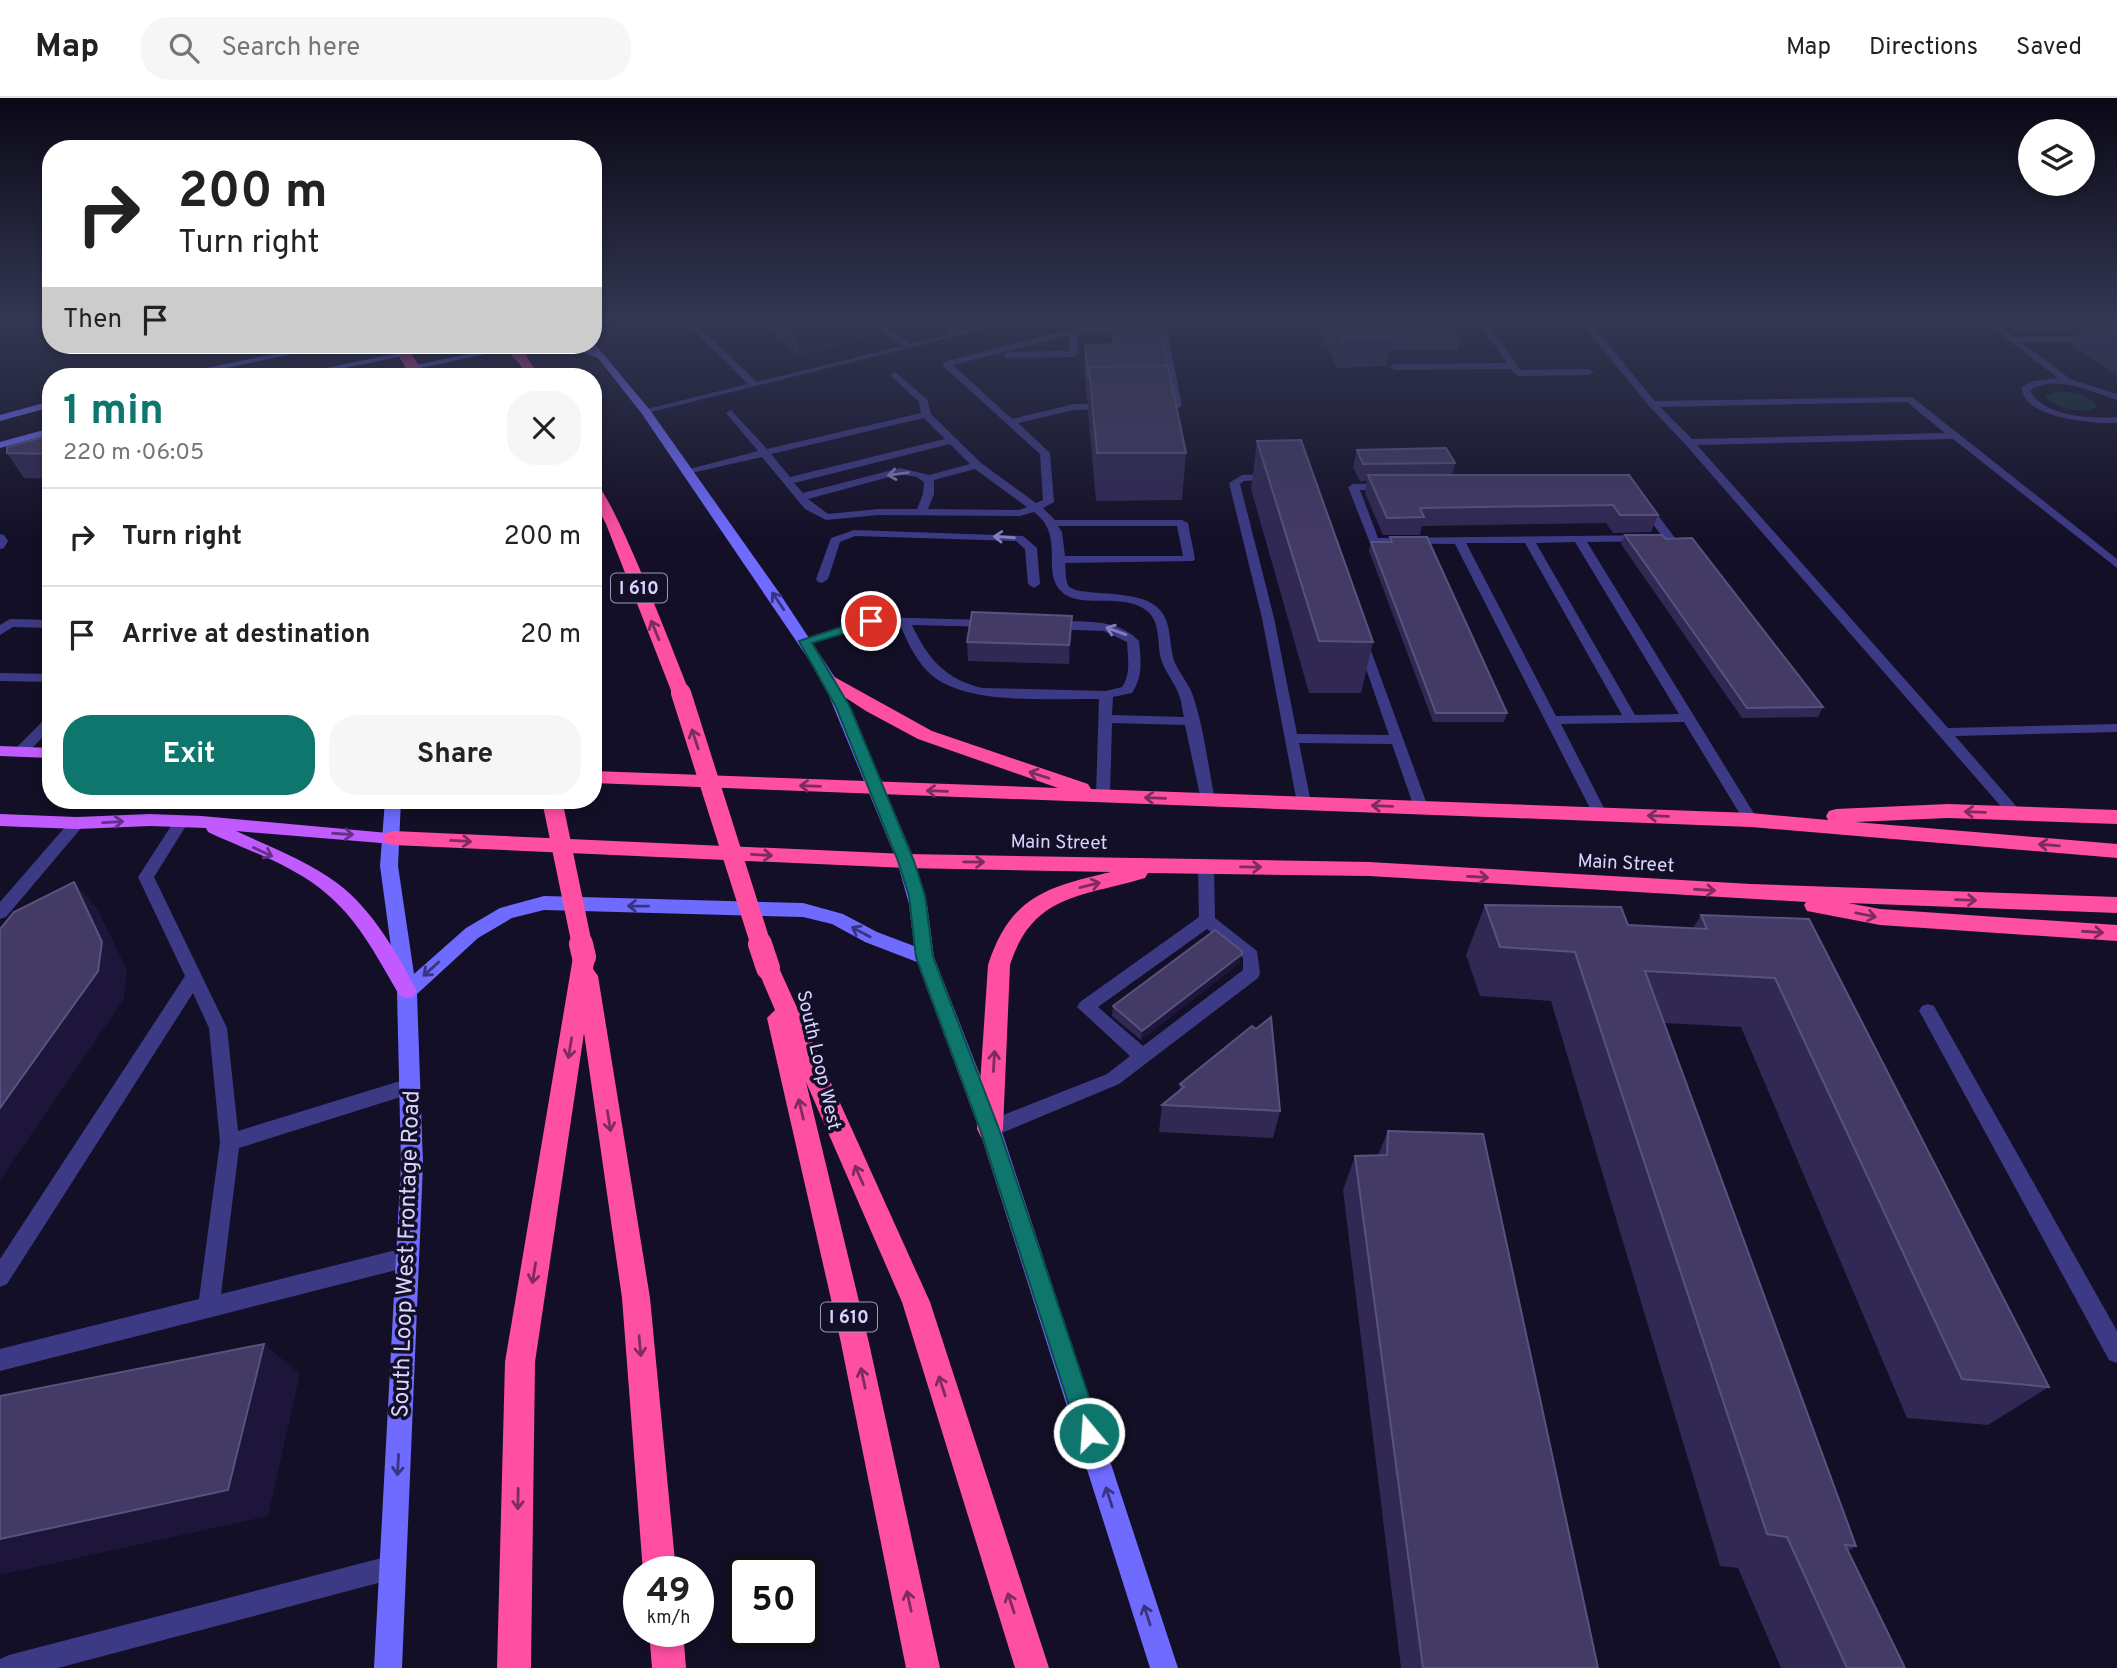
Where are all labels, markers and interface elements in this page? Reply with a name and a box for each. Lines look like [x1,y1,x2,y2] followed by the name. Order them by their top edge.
[141,17,631,80] search box
[35,27,99,69] text: Map
[165,29,203,67] icon: search
[221,32,360,65] text: Search here
[1786,33,1831,63] text: Map
[1869,33,1978,63] text: Directions
[2016,33,2082,63] text: Saved
[2018,119,2095,196] map controls
[2018,119,2095,196] button: layers
[178,163,328,225] text: 200 m
[63,168,154,259] icon: right
[178,224,320,264] text: Turn right
[136,301,174,339] icon: arrive
[63,304,122,337] text: Then
[63,386,164,439] text: 1 min
[507,391,581,465] button: close
[63,439,204,468] text: 220 m · 06:05
[887,467,910,480] one-way arrow
[63,518,101,556] icon: right
[122,521,242,554] text: Turn right
[504,521,581,554] text: 200 m
[993,530,1015,543] one-way arrow
[611,574,667,602] road number: I 610
[841,591,901,651] pin
[771,592,785,612] one-way arrow
[852,602,890,640] icon: arrive
[63,616,101,654] icon: arrive
[122,619,370,652] text: Arrive at destination
[520,619,581,652] text: 20 m
[648,620,661,641] one-way arrow
[1106,624,1127,636] one-way arrow
[63,715,315,795] button: Exit
[329,715,581,795] button: Share
[688,729,701,751] one-way arrow
[1028,768,1050,780] one-way arrow
[799,779,822,792] one-way arrow
[926,784,949,797] one-way arrow
[1143,792,1166,805] one-way arrow
[1371,799,1394,813] one-way arrow
[1964,806,1987,819] one-way arrow
[1647,810,1670,823] one-way arrow
[102,815,125,828] one-way arrow
[331,828,354,841] one-way arrow
[1010,830,1108,856] street label: Main Street
[449,835,472,848] one-way arrow
[2038,838,2061,851] one-way arrow
[252,846,273,859] one-way arrow
[750,848,773,861] one-way arrow
[1577,849,1675,879] street label: Main Street
[963,855,986,868] one-way arrow
[1239,860,1262,874] one-way arrow
[1466,871,1489,884] one-way arrow
[1078,878,1101,891] one-way arrow
[1693,883,1716,896] one-way arrow
[1955,894,1978,907] one-way arrow
[627,899,650,912] one-way arrow
[1854,909,1877,922] one-way arrow
[852,925,872,939] one-way arrow
[2081,925,2104,938] one-way arrow
[422,961,440,977] one-way arrow
[790,988,846,1133] street label: South Loop West
[563,1036,576,1059] one-way arrow
[987,1050,1000,1073] one-way arrow
[387,1090,428,1418] street label: South Loop West Frontage Road
[793,1098,807,1121] one-way arrow
[603,1109,616,1132] one-way arrow
[852,1164,865,1186] one-way arrow
[527,1261,540,1284] one-way arrow
[821,1302,877,1332] road number: I 610
[634,1335,647,1357] one-way arrow
[855,1367,869,1390] one-way arrow
[935,1375,948,1397] one-way arrow
[1052,1396,1126,1470] position arrow
[392,1454,405,1477] one-way arrow
[1102,1486,1115,1508] one-way arrow
[511,1488,524,1511] one-way arrow
[728,1556,819,1647] speed limit sign: 50
[646,1570,691,1614] text: 49
[901,1590,915,1613] one-way arrow
[1004,1592,1017,1614] one-way arrow
[1140,1604,1152,1626] one-way arrow
[647,1607,690,1630] text: km/h

